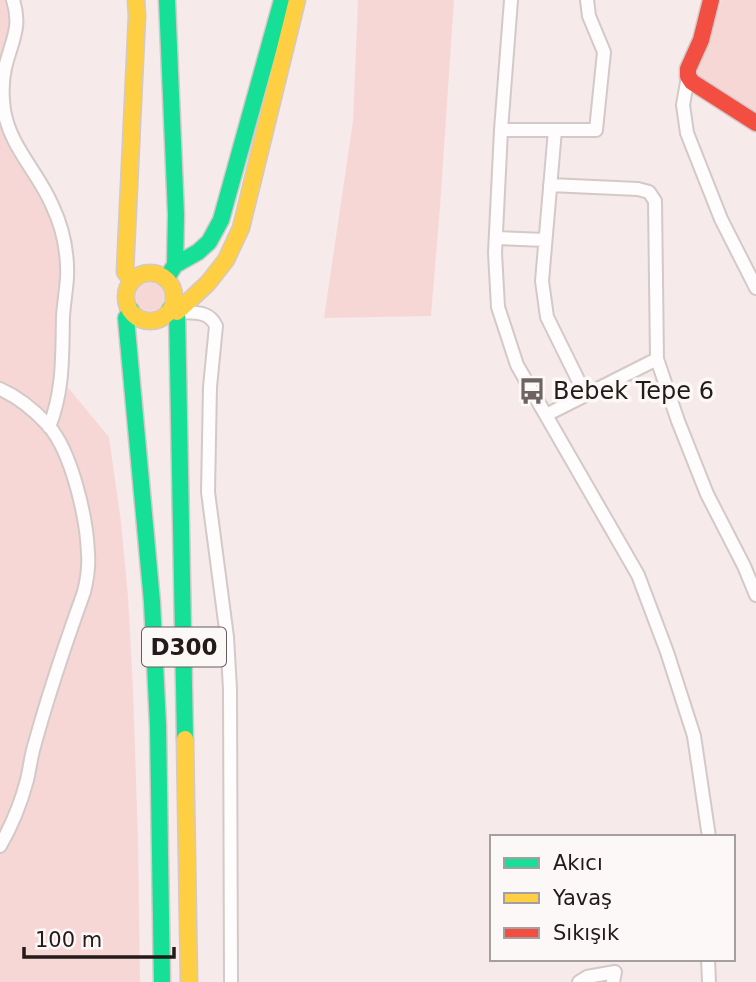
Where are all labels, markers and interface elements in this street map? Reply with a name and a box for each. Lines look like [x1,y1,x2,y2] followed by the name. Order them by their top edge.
[517,376,547,406] bus stop icon: Bebek Tepe 6
[553,377,714,405] place label: Bebek Tepe 6
[142,628,226,666] road number: D300
[490,835,735,961] legend
[553,851,603,875] text: Akıcı
[552,886,612,910] text: Yavaş
[24,916,175,960] scale bar
[553,921,620,945] text: Sıkışık
[35,928,102,952] text: 100 m

